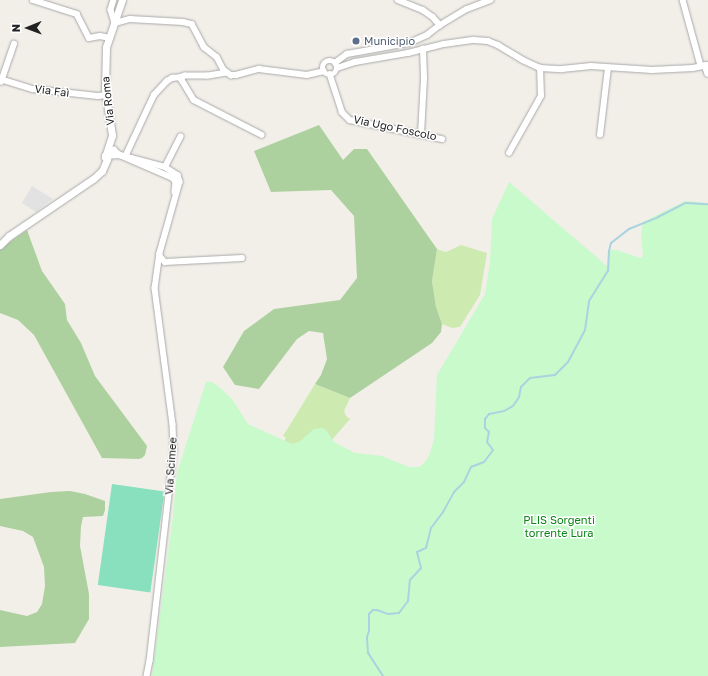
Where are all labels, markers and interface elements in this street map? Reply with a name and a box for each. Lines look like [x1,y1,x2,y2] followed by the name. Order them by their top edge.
[8,8,48,48] north arrow
[9,24,22,33] text: N
[364,34,415,48] place label: Municipio
[351,36,361,46] marker: Municipio
[99,76,117,126] street label: Via Roma
[34,82,70,100] street label: Via Faì
[352,113,438,143] street label: Via Ugo Foscolo
[162,437,180,495] street label: Via Scimee
[523,514,595,540] park label: PLIS Sorgenti torrente Lura

